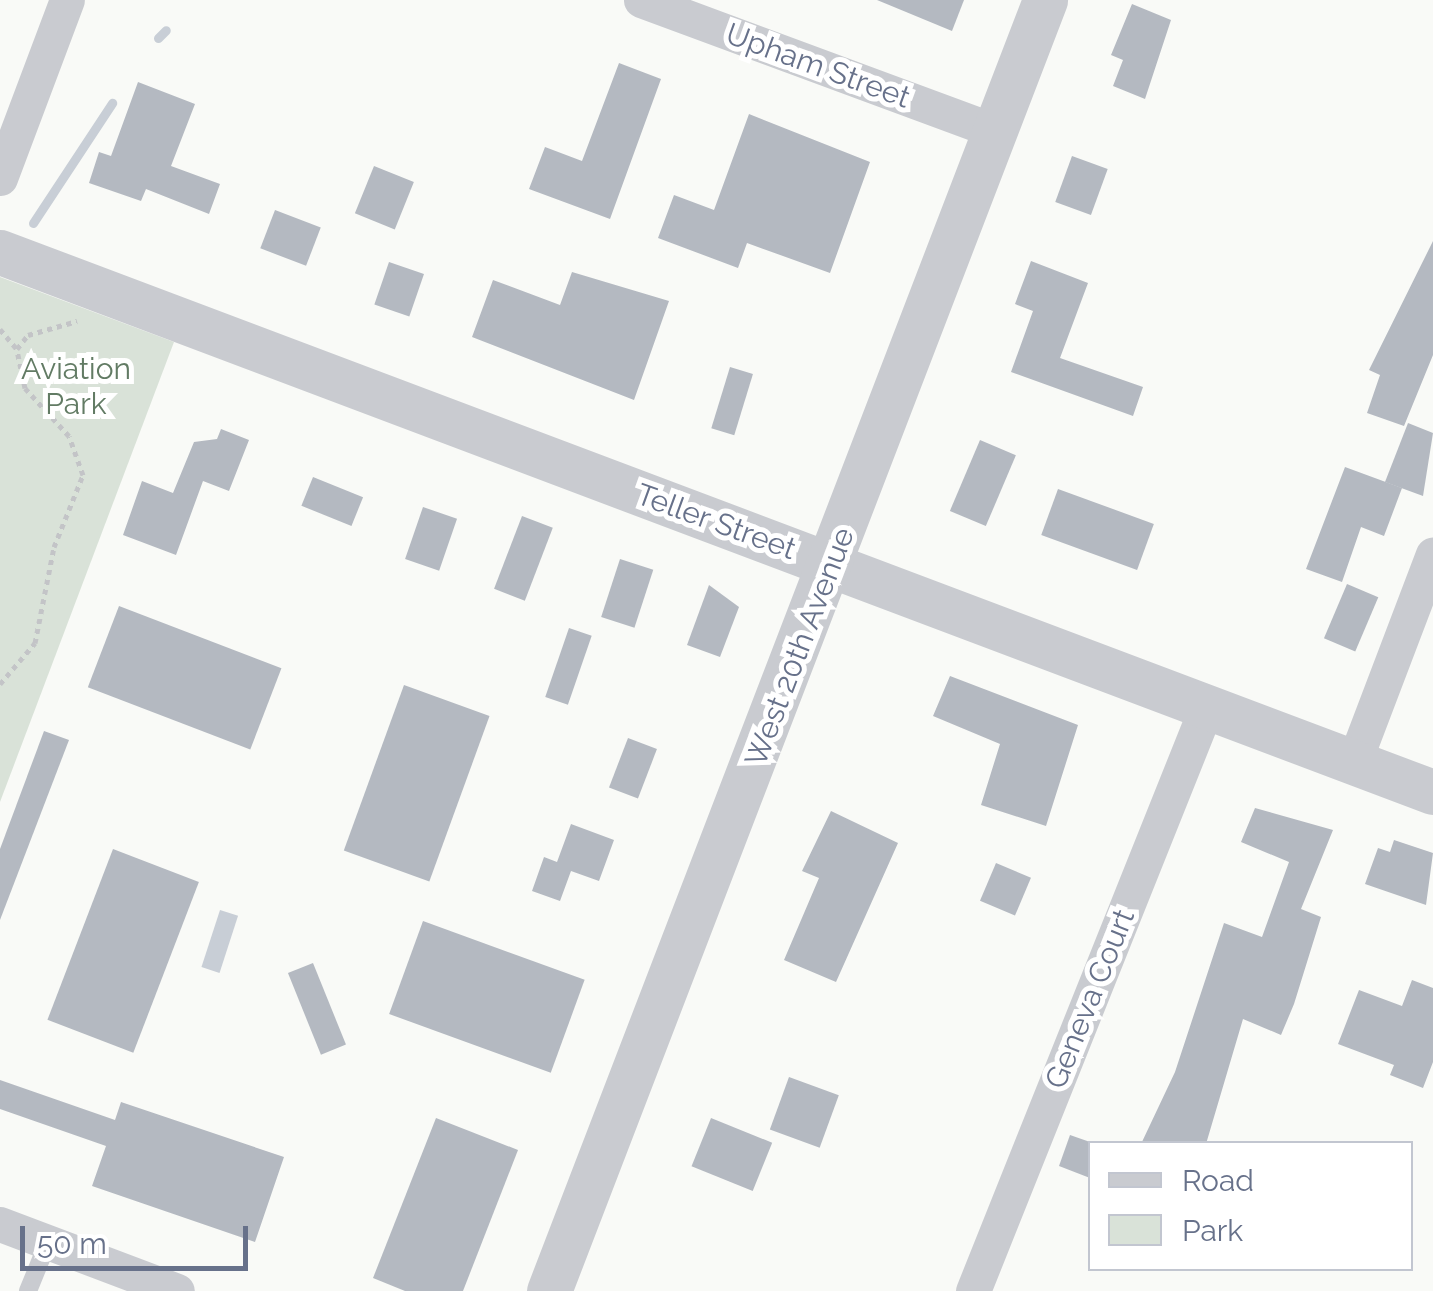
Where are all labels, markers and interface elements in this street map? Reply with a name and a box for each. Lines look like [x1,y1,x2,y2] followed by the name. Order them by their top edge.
[721,16,915,116] street label: Upham Street
[21,351,131,422] park label: Aviation Park
[631,476,801,568] street label: Teller Street
[738,522,862,772] street label: West 20th Avenue
[1038,904,1142,1094] street label: Geneva Court
[1088,1141,1413,1271] legend
[1182,1163,1254,1198] text: Road
[25,1206,252,1268] scale bar
[1182,1213,1243,1248] text: Park
[37,1226,107,1261] text: 50 m

